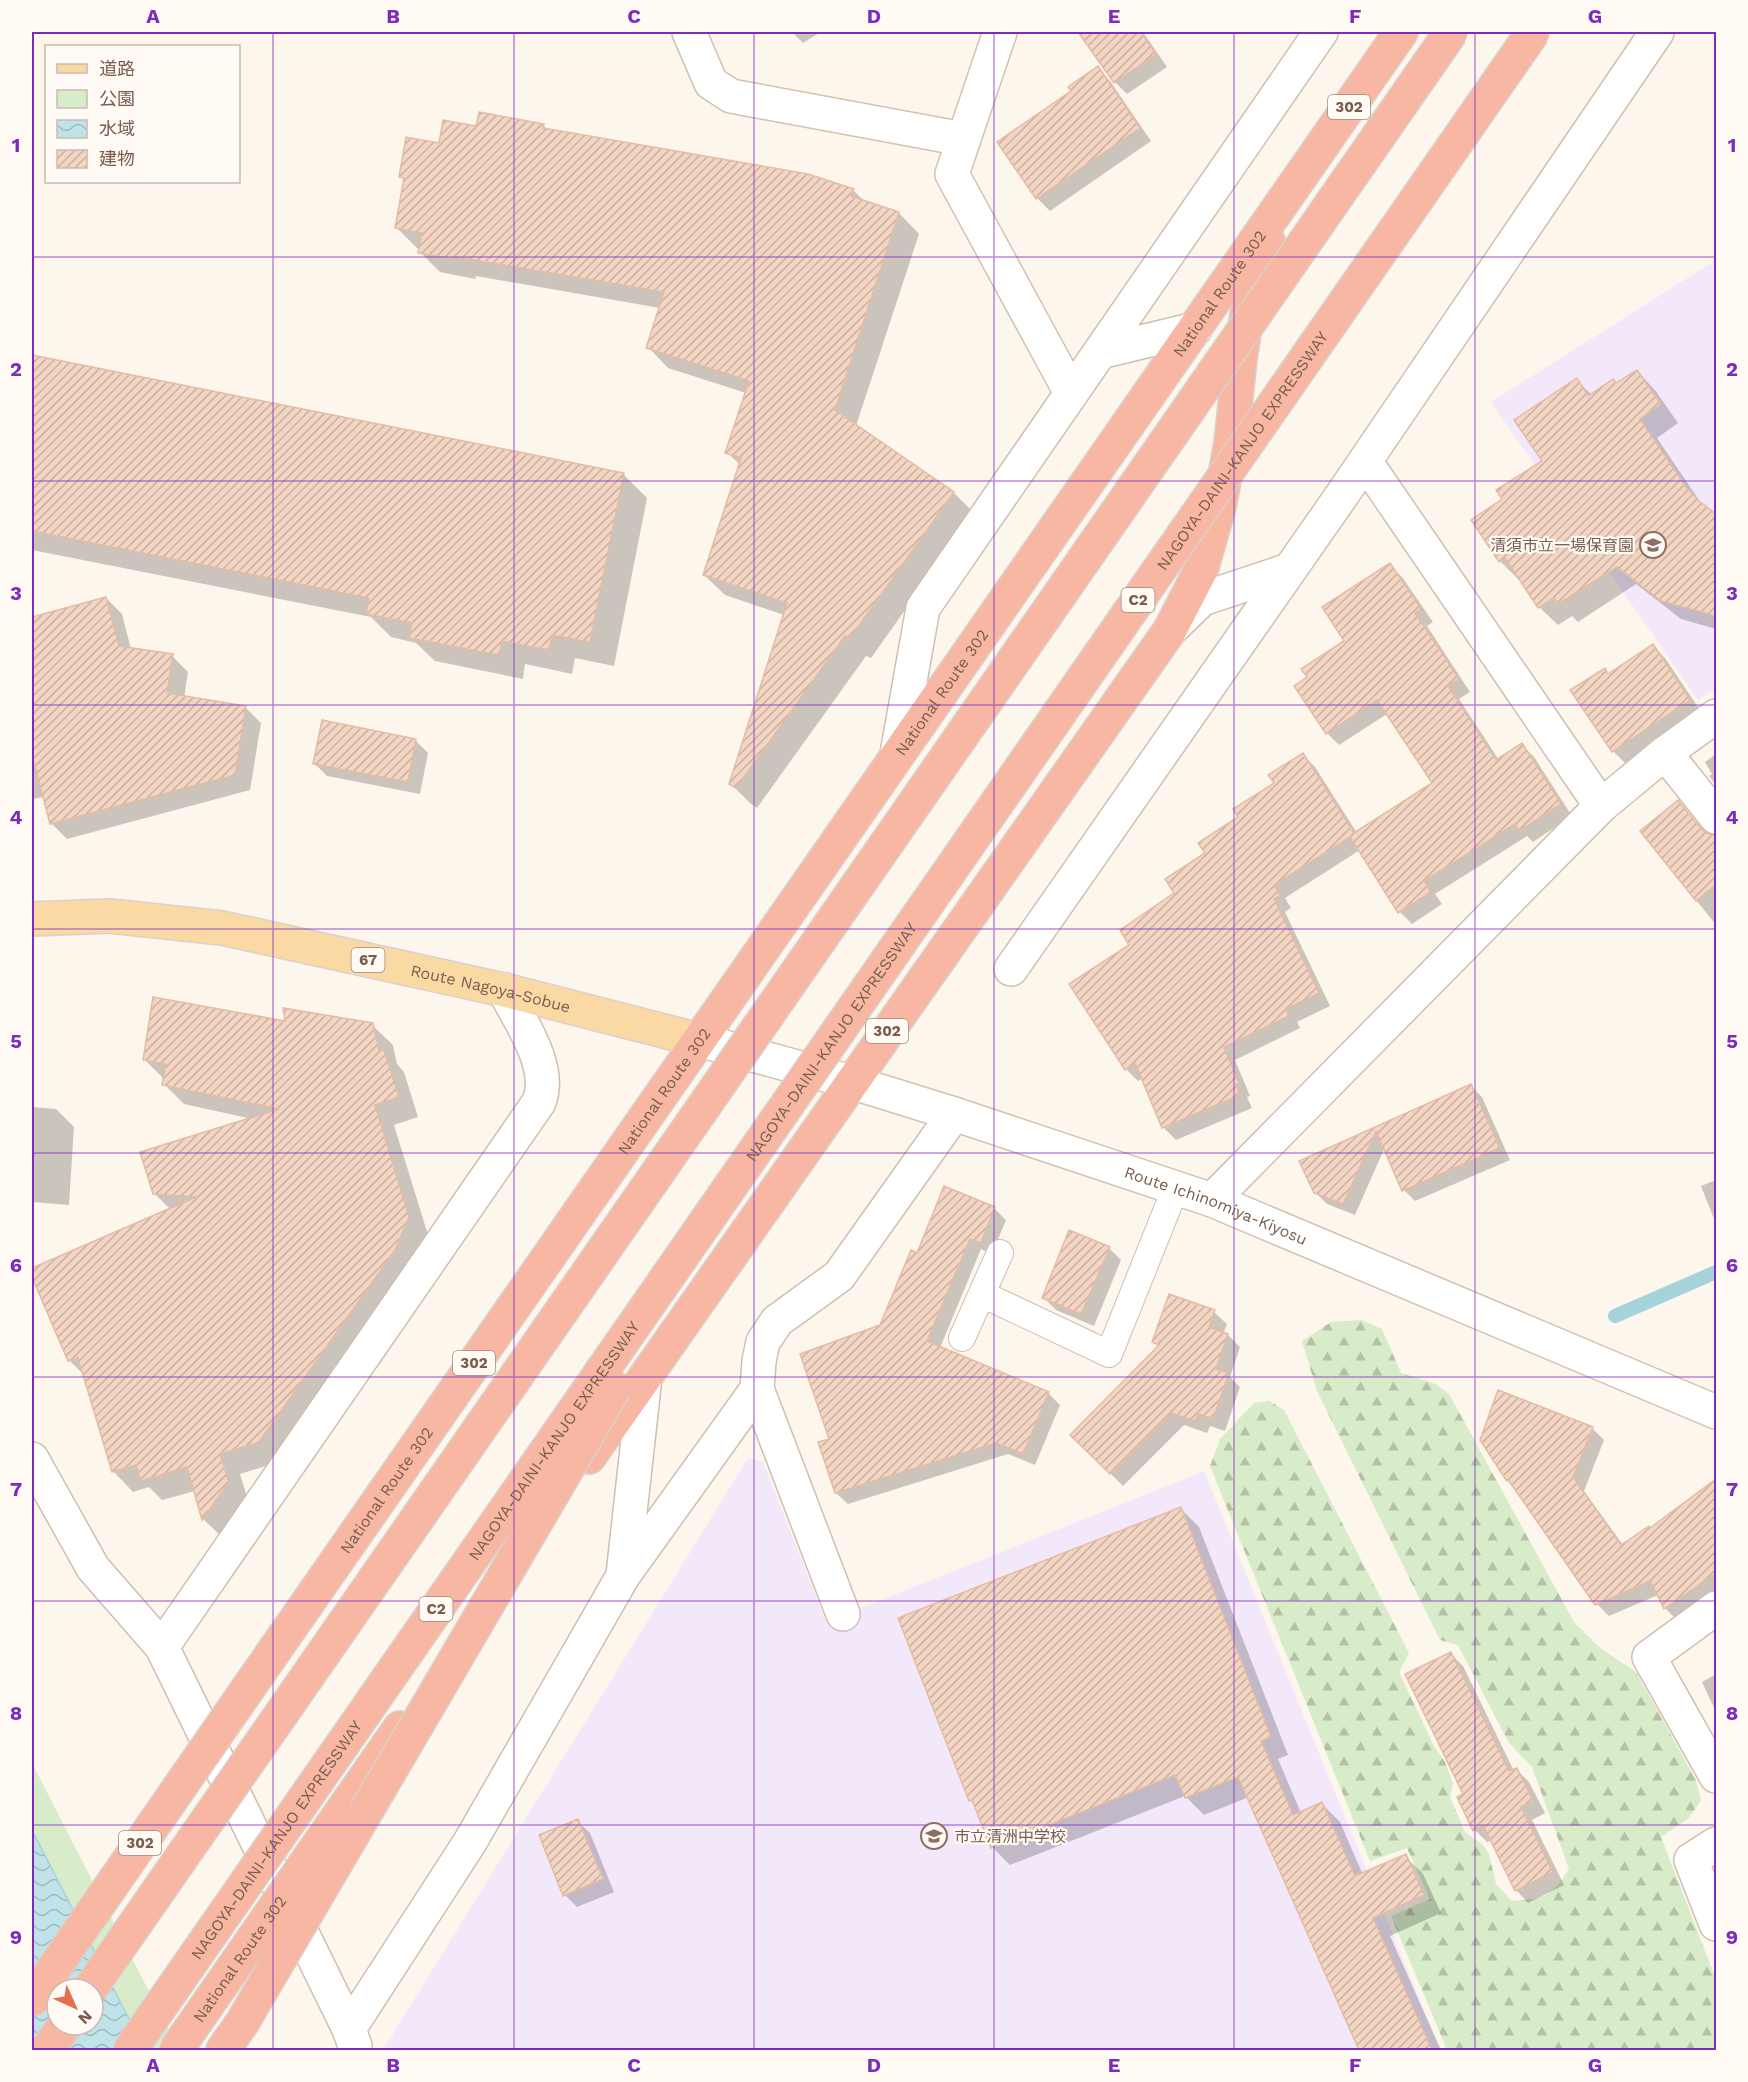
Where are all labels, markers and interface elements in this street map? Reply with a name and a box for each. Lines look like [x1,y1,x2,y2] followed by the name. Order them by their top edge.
[146,4,160,28] text: A
[386,4,400,28] text: B
[627,4,641,28] text: C
[867,4,881,28] text: D
[1108,4,1120,28] text: E
[1349,4,1361,28] text: F
[1588,4,1602,28] text: G
[45,45,240,183] legend
[99,58,135,79] text: 道路
[99,88,135,109] text: 公園
[1328,95,1370,119] road number: 302
[99,118,135,139] text: 水域
[12,133,20,157] text: 1
[1728,133,1736,157] text: 1
[99,148,135,169] text: 建物
[1169,227,1270,360] street label: National Route 302
[1152,327,1332,574] street label: NAGOYA-DAINI-KANJO EXPRESSWAY
[10,357,22,381] text: 2
[1726,357,1738,381] text: 2
[1638,530,1668,560] school or university icon: 清須市立一場保育園
[1490,536,1634,555] place label: 清須市立一場保育園
[10,581,22,605] text: 3
[1726,581,1738,605] text: 3
[1122,588,1154,612] road number: C2
[891,625,992,759] street label: National Route 302
[10,805,23,829] text: 4
[1726,805,1739,829] text: 4
[741,919,921,1165] street label: NAGOYA-DAINI-KANJO EXPRESSWAY
[352,948,385,972] road number: 67
[409,960,573,1016] street label: Route Nagoya-Sobue
[866,1019,908,1043] road number: 302
[613,1024,714,1158] street label: National Route 302
[10,1029,22,1053] text: 5
[1726,1029,1738,1053] text: 5
[1122,1162,1310,1249] street label: Route Ichinomiya-Kiyosu
[10,1253,22,1277] text: 6
[1726,1253,1738,1277] text: 6
[464,1318,643,1564] street label: NAGOYA-DAINI-KANJO EXPRESSWAY
[453,1351,495,1375] road number: 302
[336,1423,437,1557] street label: National Route 302
[10,1477,22,1501] text: 7
[1726,1477,1738,1501] text: 7
[420,1597,452,1621] road number: C2
[10,1701,22,1725] text: 8
[1726,1701,1738,1725] text: 8
[187,1717,366,1963] street label: NAGOYA-DAINI-KANJO EXPRESSWAY
[919,1821,949,1851] school or university icon: 市立清洲中学校
[954,1827,1066,1846] place label: 市立清洲中学校
[119,1831,161,1855] road number: 302
[189,1892,290,2026] street label: National Route 302
[10,1925,22,1949] text: 9
[1726,1925,1738,1949] text: 9
[45,1977,105,2037] north arrow
[74,2006,96,2028] text: N
[146,2053,160,2077] text: A
[386,2053,400,2077] text: B
[627,2053,641,2077] text: C
[867,2053,881,2077] text: D
[1108,2053,1120,2077] text: E
[1349,2053,1361,2077] text: F
[1588,2053,1602,2077] text: G

